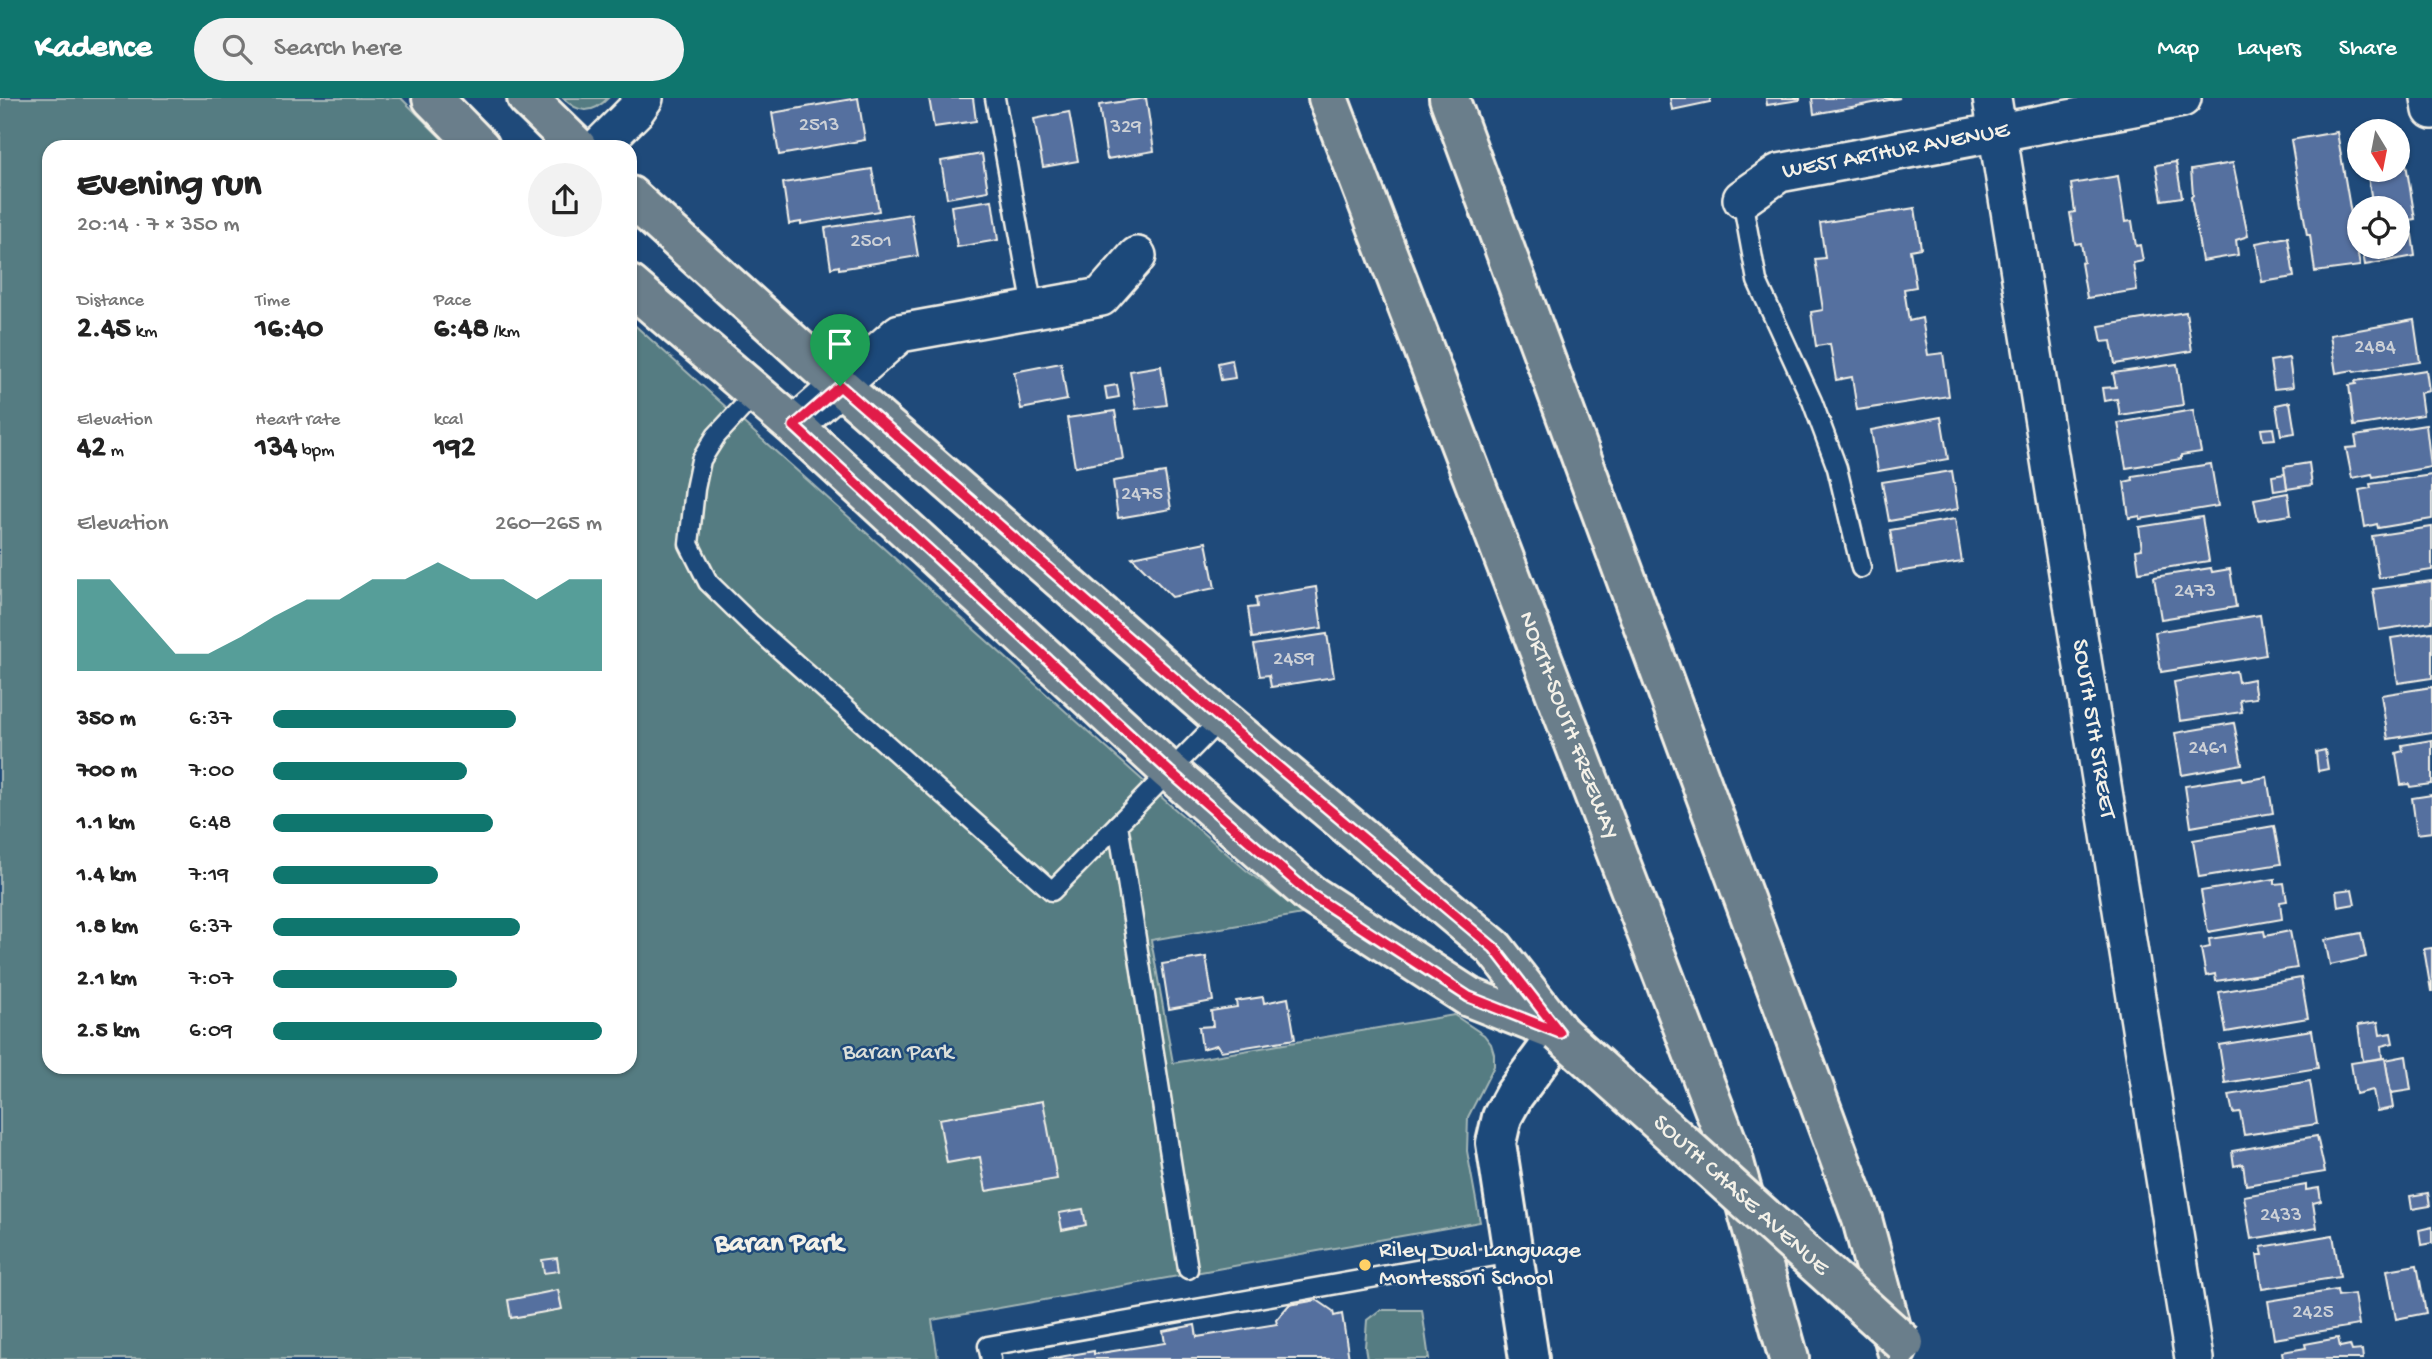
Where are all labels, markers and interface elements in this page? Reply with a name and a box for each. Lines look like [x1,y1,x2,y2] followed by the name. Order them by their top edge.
[194,18,684,81] search box
[35,30,152,68] text: Kadence
[218,30,256,68] icon: search
[274,34,402,65] text: Search here
[2157,35,2199,64] text: Map
[2237,35,2301,64] text: Layers
[2339,35,2397,64] text: Share
[799,114,839,139] house number: 2513
[1109,116,1142,141] house number: 329
[1780,116,2013,187] street label: WEST ARTHUR AVENUE
[2347,119,2410,182] north arrow
[2347,119,2410,259] map controls
[528,163,602,237] button: share
[77,164,261,208] text: Evening run
[2347,196,2410,259] button: locate
[77,212,240,239] text: 20:14 · 7 × 350 m
[850,230,892,255] house number: 2501
[77,290,144,313] text: Distance
[255,290,290,313] text: Time
[434,290,471,313] text: Pace
[77,313,131,348] text: 2.45
[255,313,323,348] text: 16:40
[434,313,489,348] text: 6:48
[810,314,870,386] pin
[131,321,158,344] text: km
[489,321,520,344] text: /km
[821,325,859,363] icon: arrive
[2354,336,2396,361] house number: 2484
[77,409,153,432] text: Elevation
[255,409,340,432] text: Heart rate
[434,409,463,432] text: kcal
[77,432,106,467] text: 42
[255,432,297,467] text: 134
[434,432,476,467] text: 192
[106,440,124,463] text: m
[297,440,335,463] text: bpm
[1121,483,1163,508] house number: 2475
[77,511,168,538] text: Elevation
[495,511,602,538] text: 260–265 m
[2174,580,2216,605] house number: 2473
[1511,608,1625,844] street label: NORTH-SOUTH FREEWAY
[2064,637,2122,823] street label: SOUTH 5TH STREET
[1273,648,1315,673] house number: 2459
[77,706,136,733] text: 350 m
[189,706,232,733] text: 6:37
[2188,737,2228,762] house number: 2461
[77,758,137,785] text: 700 m
[189,758,234,785] text: 7:00
[77,810,135,837] text: 1.1 km
[189,810,231,837] text: 6:48
[77,862,136,889] text: 1.4 km
[189,862,229,889] text: 7:19
[77,914,138,941] text: 1.8 km
[189,914,232,941] text: 6:37
[77,966,137,993] text: 2.1 km
[189,966,233,993] text: 7:07
[77,1018,140,1045] text: 2.5 km
[189,1018,232,1045] text: 6:09
[842,1039,955,1068] park label: Baran Park
[1646,1109,1836,1283] street label: SOUTH CHASE AVENUE
[2260,1204,2302,1229] house number: 2433
[714,1228,847,1261] district label: Baran Park
[1379,1237,1582,1294] place label: Riley Dual Language Montessori School
[1357,1257,1373,1273] marker: Riley Dual Language Montessori School
[2292,1301,2334,1326] house number: 2425

